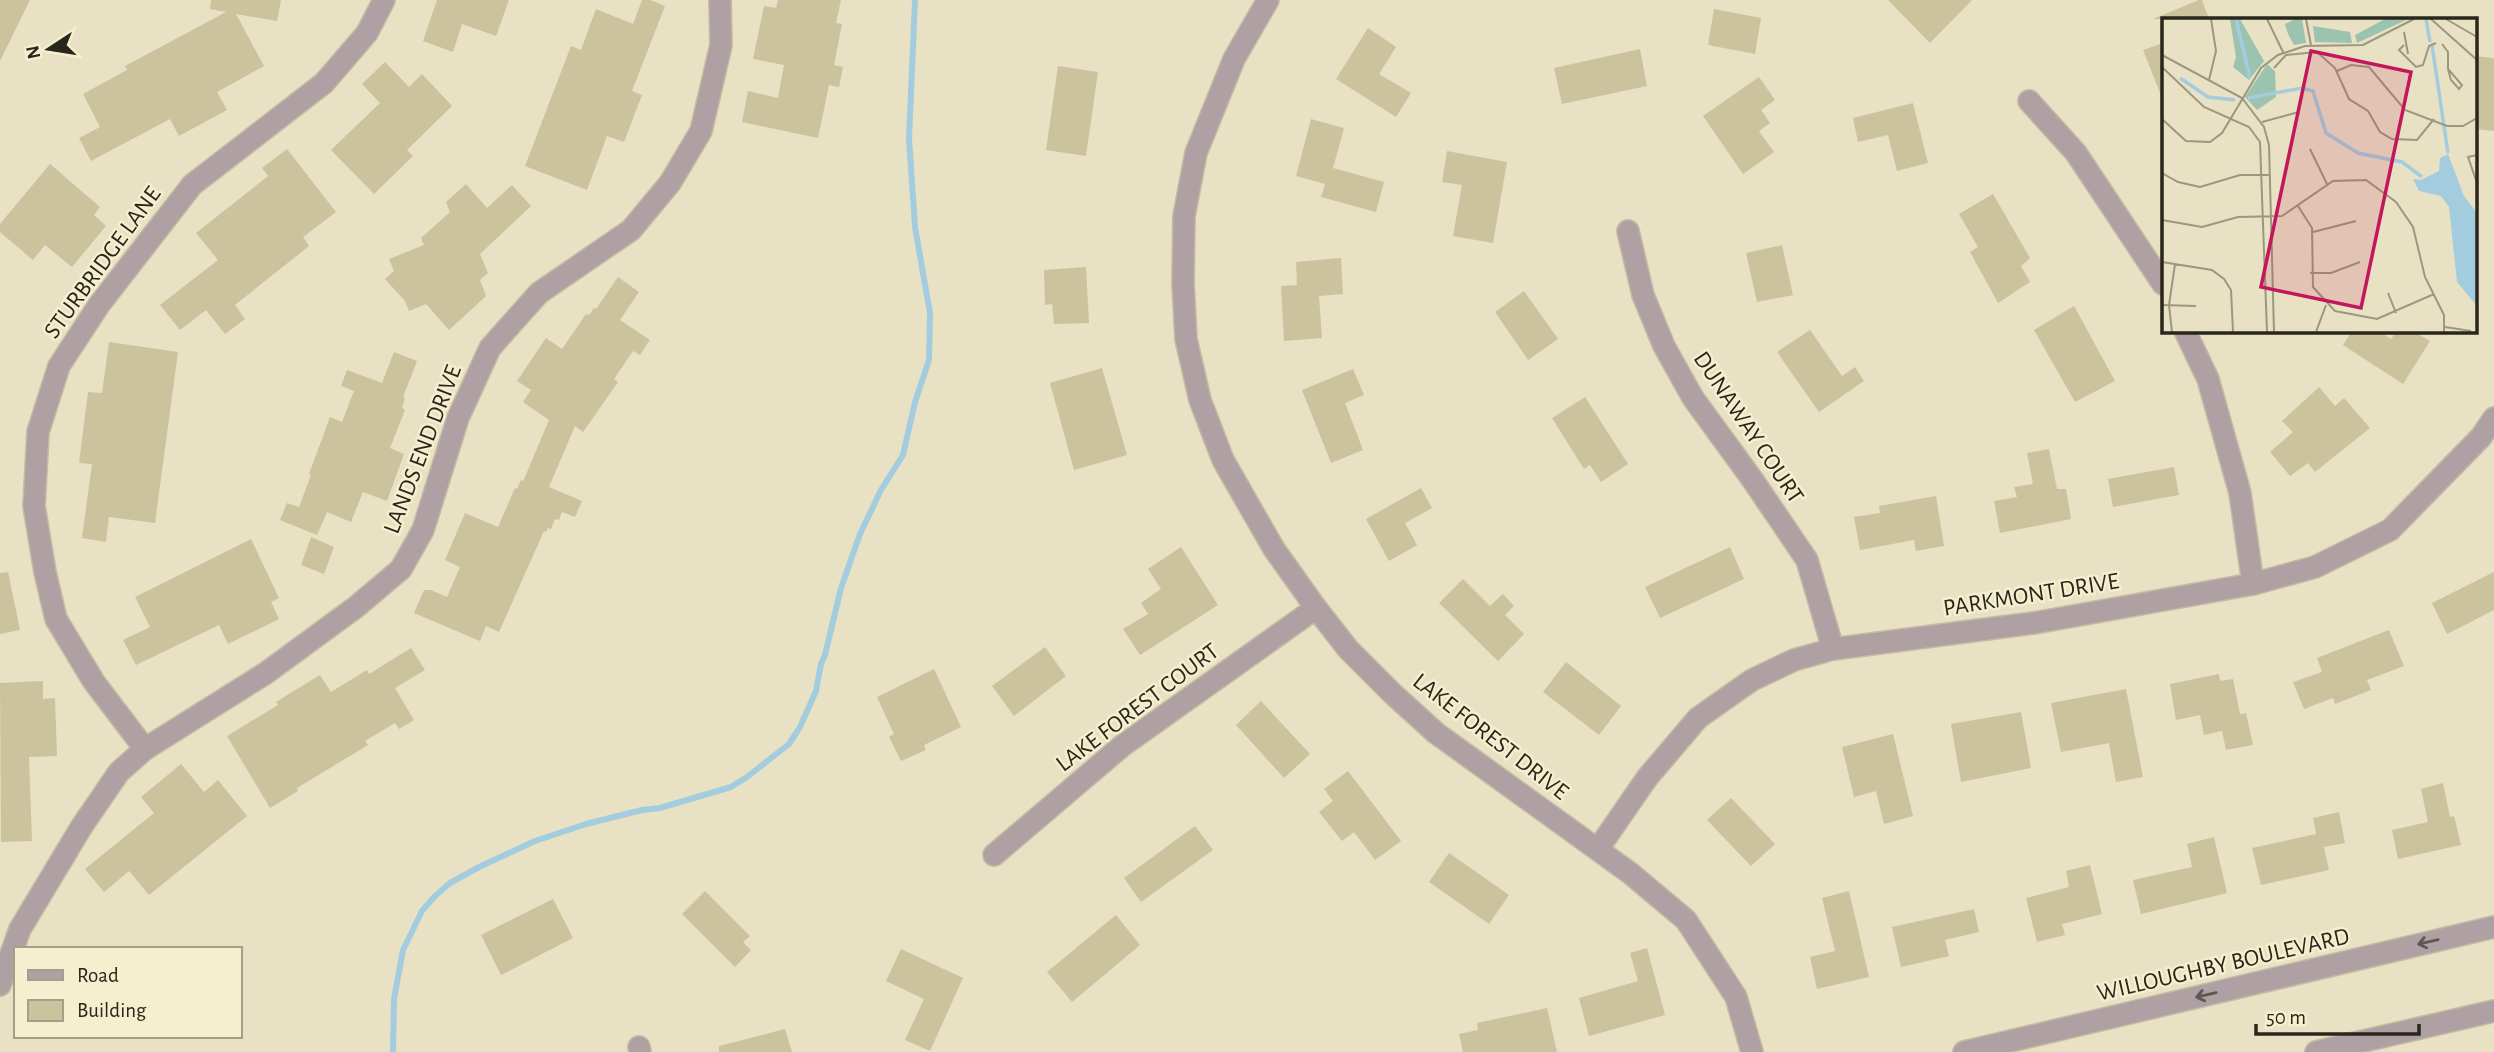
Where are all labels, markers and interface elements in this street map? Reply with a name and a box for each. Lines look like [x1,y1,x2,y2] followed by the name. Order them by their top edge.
[14,14,84,84] north arrow
[2162,18,2476,332] inset map
[23,44,45,61] text: N
[40,182,166,343] street label: STURBRIDGE LANE
[1689,347,1808,508] street label: DUNAWAY COURT
[380,361,466,537] street label: LANDS END DRIVE
[1942,569,2121,621] street label: PARKMONT DRIVE
[1052,639,1224,777] street label: LAKE FOREST COURT
[1408,669,1573,805] street label: LAKE FOREST DRIVE
[2095,924,2352,1006] street label: WILLOUGHBY BOULEVARD
[2417,936,2440,950] one-way arrow
[14,947,242,1038] legend
[77,965,119,986] text: Road
[2195,989,2218,1002] one-way arrow
[2256,992,2419,1036] scale bar
[77,1000,147,1021] text: Building
[2266,1007,2306,1028] text: 50 m

